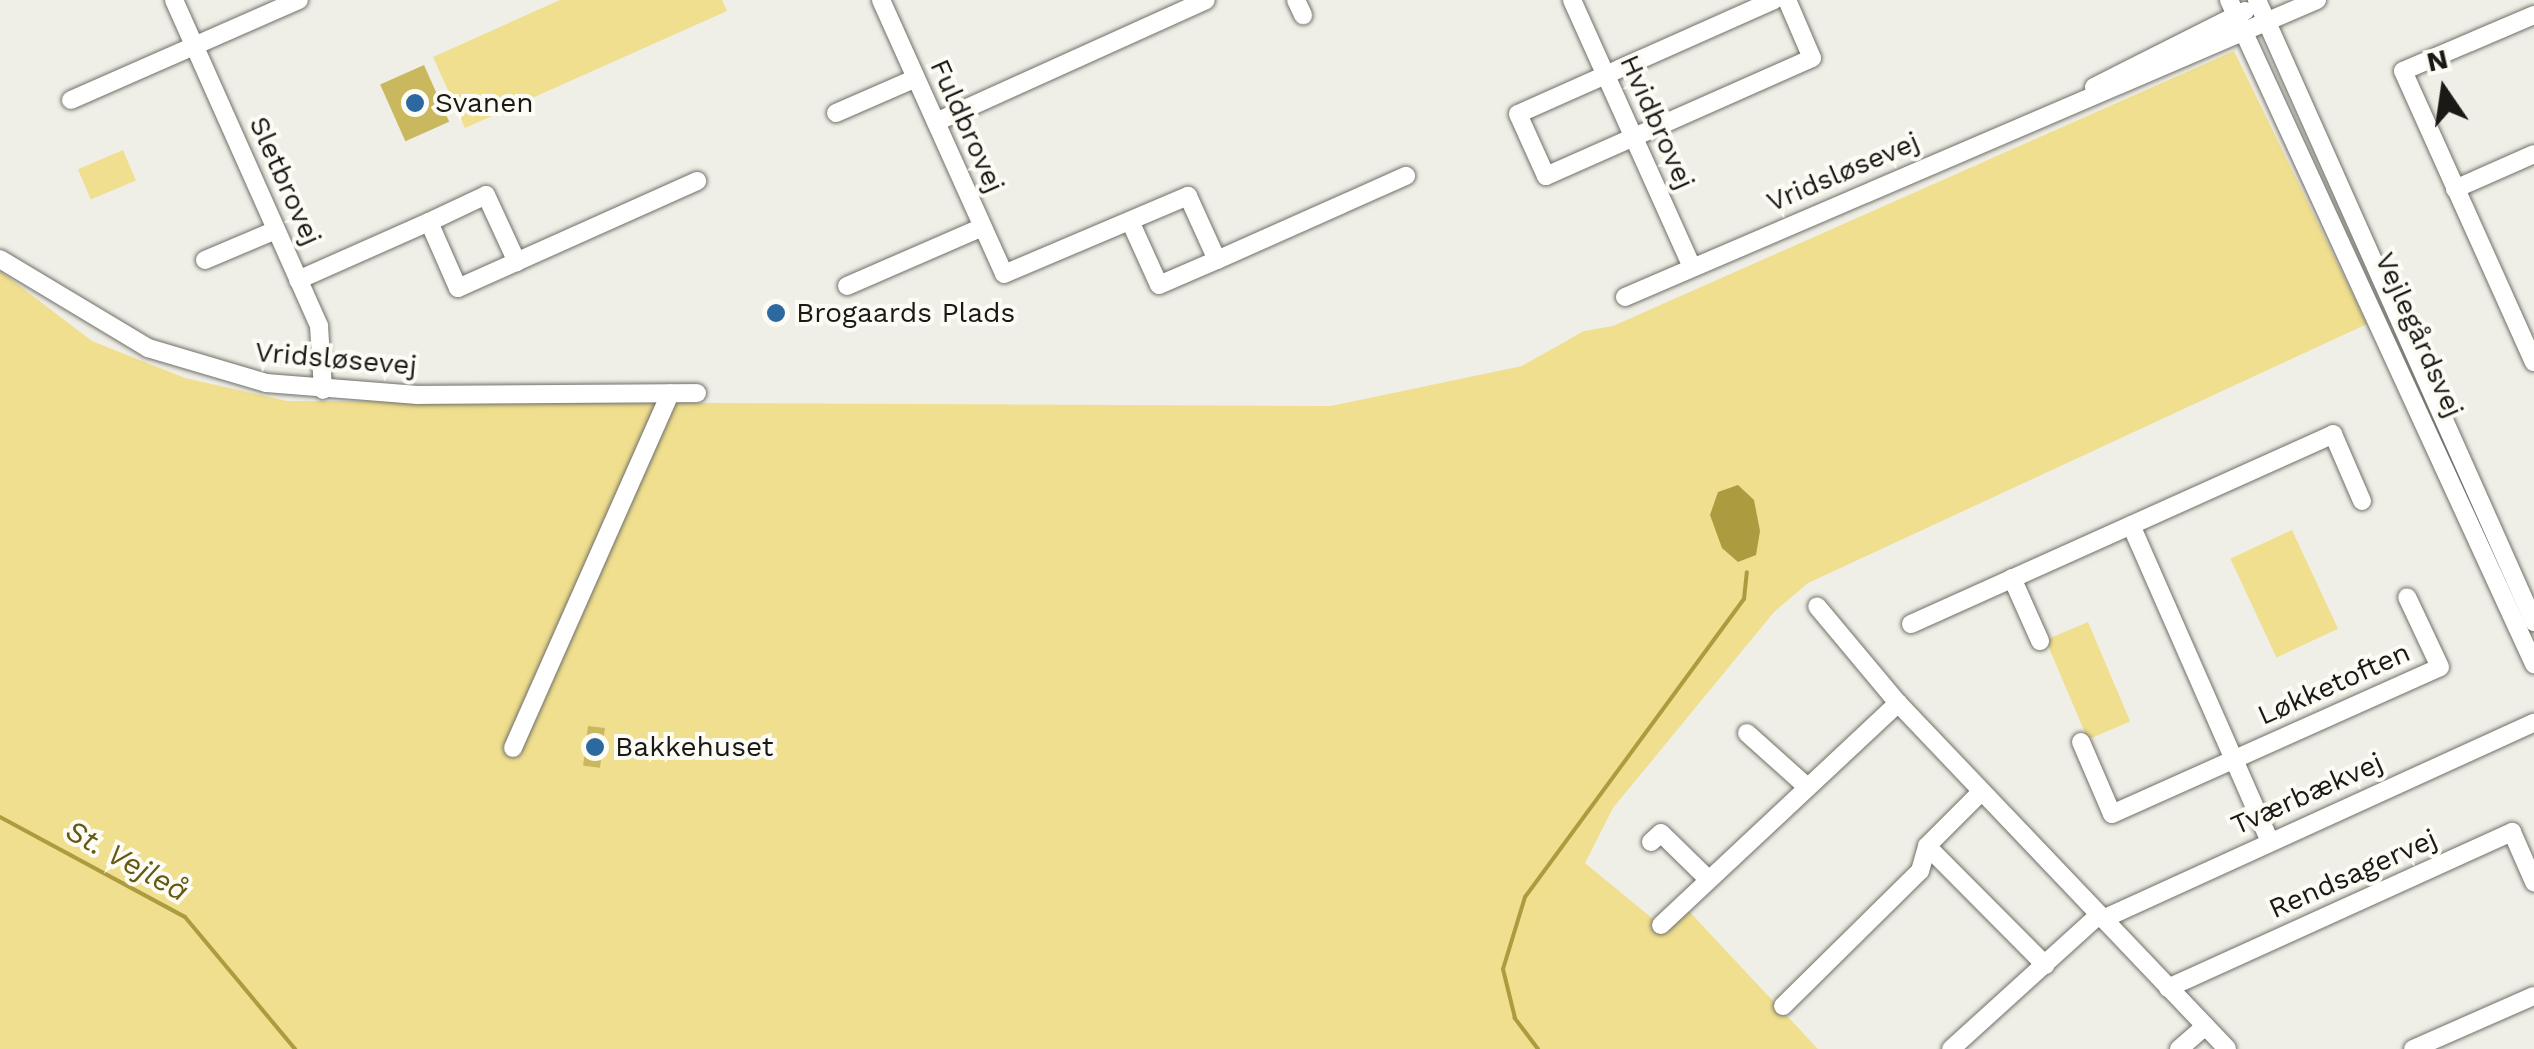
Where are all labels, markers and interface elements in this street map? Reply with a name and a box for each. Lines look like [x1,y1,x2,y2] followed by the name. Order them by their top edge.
[2394,40,2494,140] north arrow
[2423,42,2451,79] text: N
[1612,50,1702,194] street label: Hvidbrovej
[923,54,1011,198] street label: Fuldbrovej
[435,86,534,120] place label: Svanen
[404,92,426,114] marker: Svanen
[242,111,328,251] street label: Sletbrovej
[1762,125,1924,219] street label: Vridsløsevej
[2368,247,2470,423] street label: Vejlegårdsvej
[796,296,1015,330] place label: Brogaards Plads
[765,302,787,324] marker: Brogaards Plads
[254,335,418,383] street label: Vridsløsevej
[2253,635,2415,733] street label: Løkketoften
[615,730,773,764] place label: Bakkehuset
[584,736,606,758] marker: Bakkehuset
[2226,746,2388,842] street label: Tværbækvej
[59,812,195,910] water label: St. Vejleå
[2264,822,2442,926] street label: Rendsagervej

